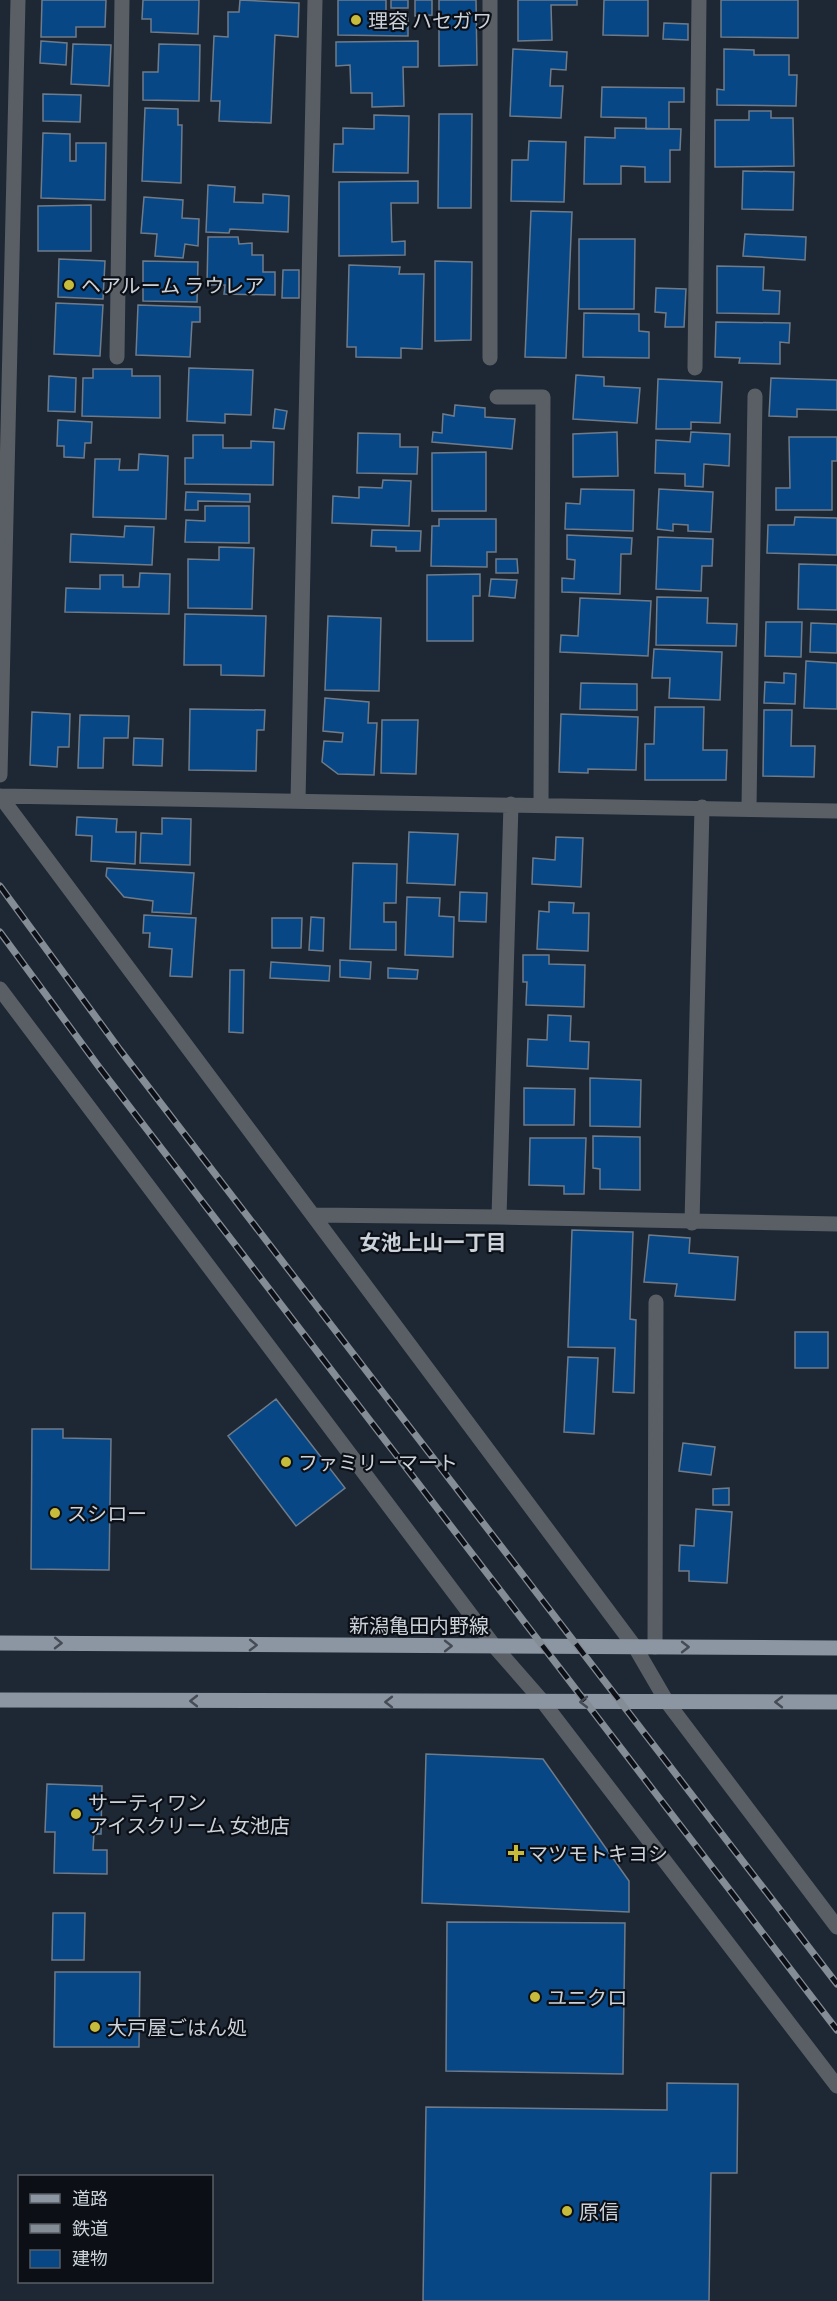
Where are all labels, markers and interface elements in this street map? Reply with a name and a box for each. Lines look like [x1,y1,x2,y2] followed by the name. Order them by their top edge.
[368,8,492,32] place label: 理容 ハセガワ
[349,13,363,27] marker: 理容 ハセガワ
[81,273,264,297] place label: ヘアルーム ラウレア
[62,278,76,292] marker: ヘアルーム ラウレア
[360,1229,507,1254] district label: 女池上山一丁目
[298,1450,458,1474] place label: ファミリーマート
[279,1455,293,1469] marker: ファミリーマート
[67,1501,147,1525] place label: スシロー
[48,1506,62,1520] marker: スシロー
[349,1613,489,1637] street label: 新潟亀田内野線
[54,1637,63,1649] one-way arrow
[249,1639,258,1651] one-way arrow
[444,1640,453,1653] one-way arrow
[681,1641,690,1653] one-way arrow
[189,1695,198,1707] one-way arrow
[384,1696,393,1708] one-way arrow
[579,1696,588,1708] one-way arrow
[774,1696,783,1708] one-way arrow
[88,1790,290,1837] place label: サーティワン アイスクリーム 女池店
[69,1807,83,1821] marker: サーティワン アイスクリーム 女池店
[528,1841,668,1865] place label: マツモトキヨシ
[509,1846,523,1860] marker: マツモトキヨシ
[547,1985,627,2009] place label: ユニクロ
[528,1990,542,2004] marker: ユニクロ
[107,2015,247,2039] place label: 大戸屋ごはん処
[88,2020,102,2034] marker: 大戸屋ごはん処
[18,2175,213,2283] legend
[72,2187,108,2209] text: 道路
[579,2199,619,2223] place label: 原信
[560,2204,574,2218] marker: 原信
[72,2217,108,2239] text: 鉄道
[72,2247,108,2269] text: 建物

